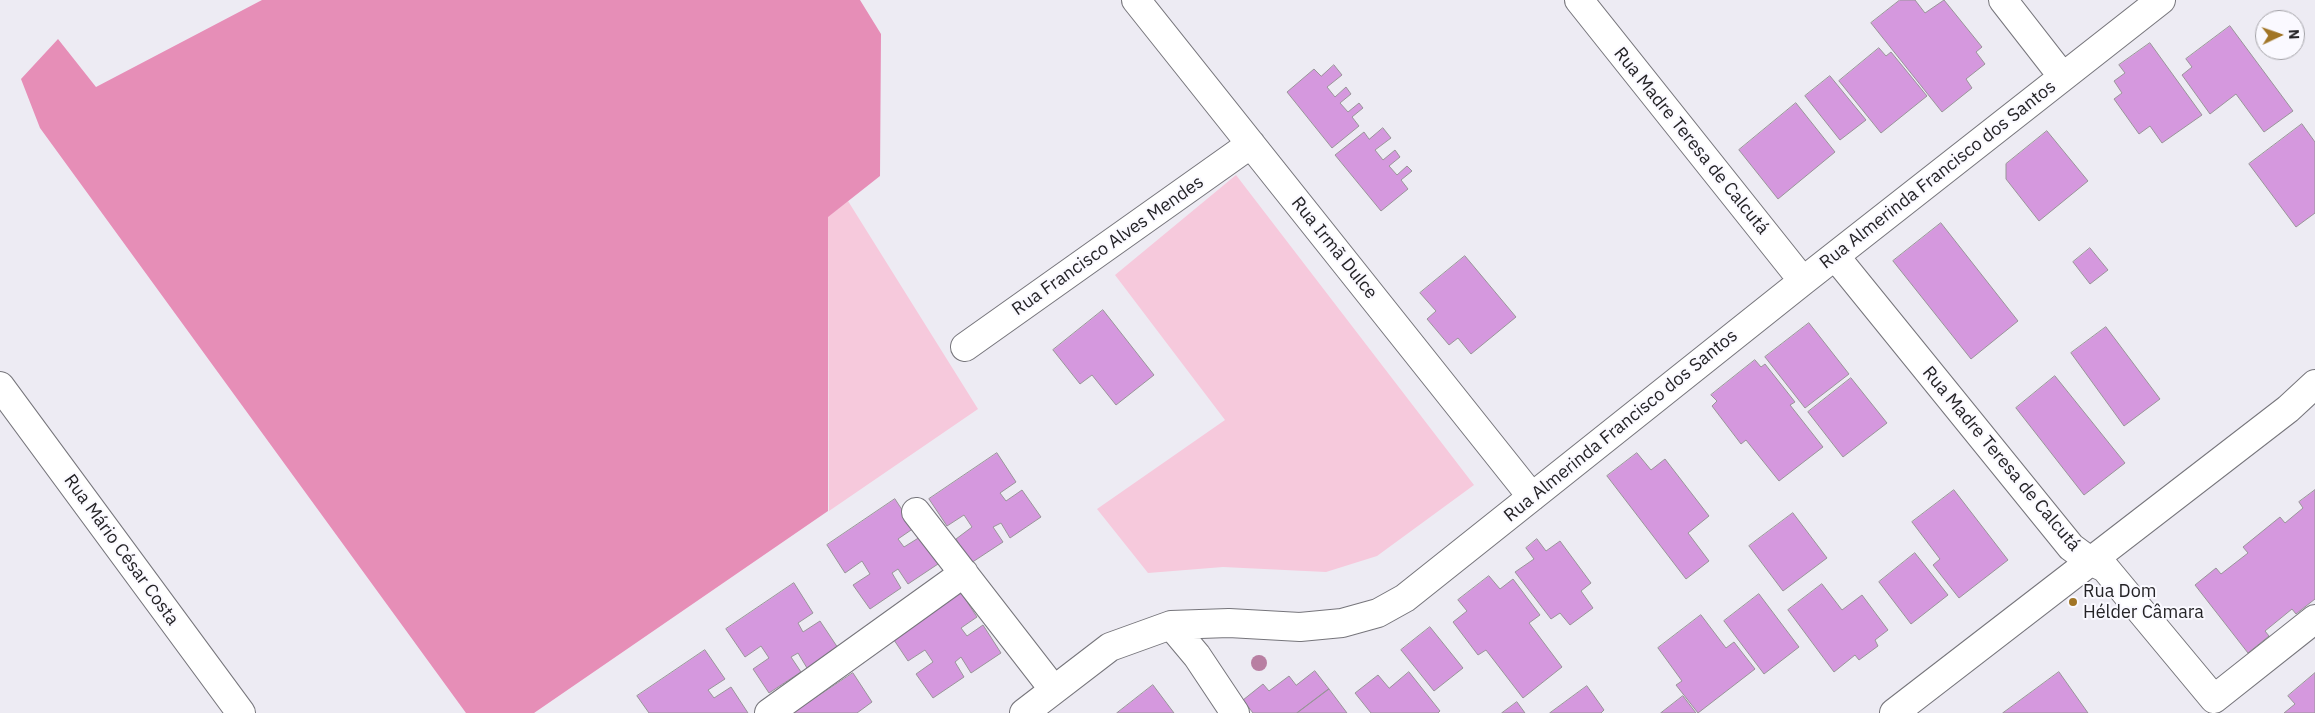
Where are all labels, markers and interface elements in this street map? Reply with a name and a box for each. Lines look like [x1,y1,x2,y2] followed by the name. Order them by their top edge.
[2255,10,2305,60] north arrow
[2285,29,2303,40] text: N
[1609,43,1773,239] street label: Rua Madre Teresa de Calcutá
[1816,76,2060,274] street label: Rua Almerinda Francisco dos Santos
[1008,171,1208,321] street label: Rua Francisco Alves Mendes
[1286,193,1382,303] street label: Rua Irmã Dulce
[1500,325,1742,527] street label: Rua Almerinda Francisco dos Santos
[1917,362,2085,556] street label: Rua Madre Teresa de Calcutá
[59,470,183,630] street label: Rua Mário César Costa
[2083,581,2204,624] place label: Rua Dom Hélder Câmara
[2067,596,2079,608] marker: Rua Dom Hélder Câmara

